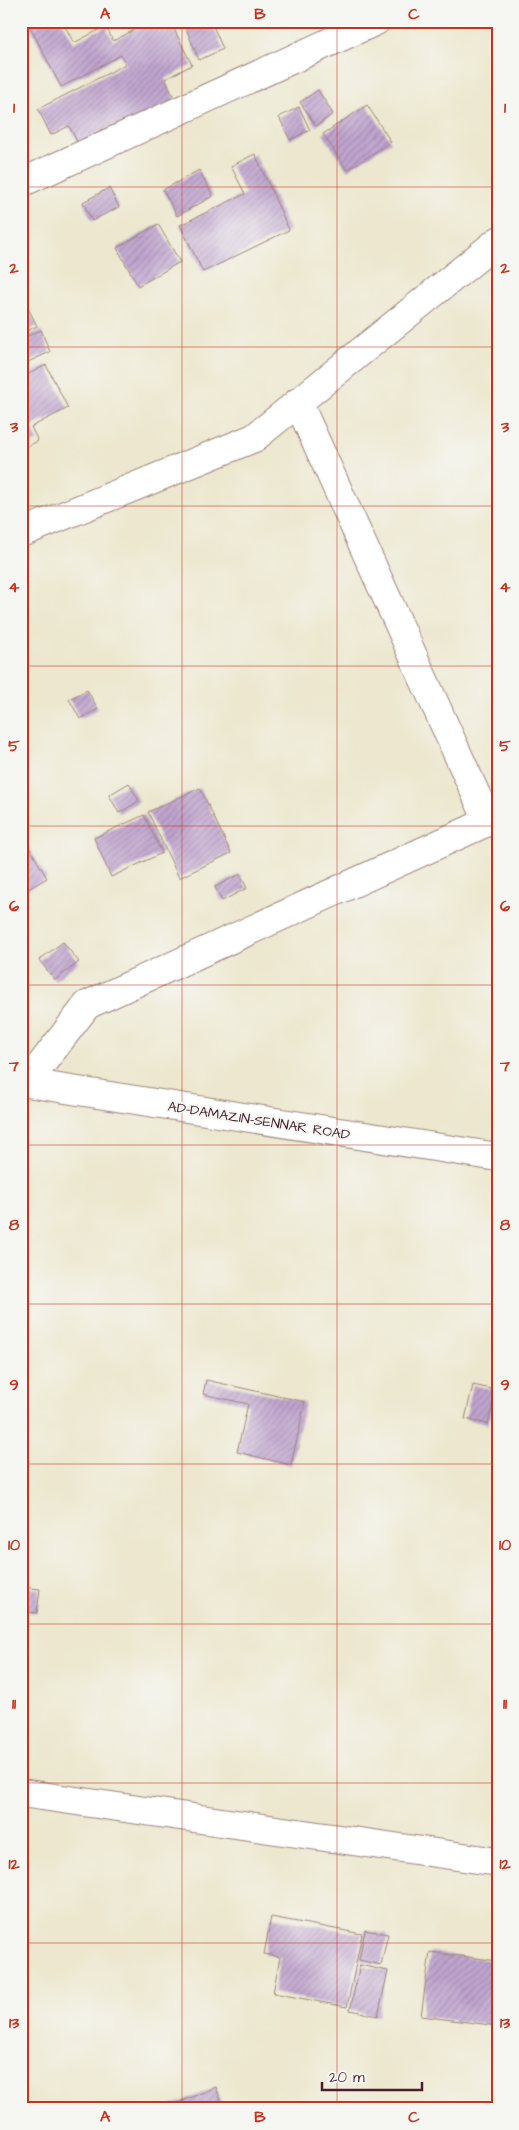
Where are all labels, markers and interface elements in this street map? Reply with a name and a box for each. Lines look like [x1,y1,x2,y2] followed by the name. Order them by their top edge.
[100,3,111,25] text: A
[254,3,266,25] text: B
[408,3,420,25] text: C
[13,97,16,119] text: 1
[504,97,507,119] text: 1
[8,257,19,279] text: 2
[499,257,510,279] text: 2
[9,416,19,438] text: 3
[500,416,510,438] text: 3
[9,576,20,598] text: 4
[500,576,511,598] text: 4
[8,735,20,757] text: 5
[499,735,511,757] text: 5
[9,895,19,917] text: 6
[500,895,510,917] text: 6
[8,1055,19,1077] text: 7
[499,1055,510,1077] text: 7
[166,1097,351,1145] street label: AD-DAMAZIN-SENNAR ROAD
[9,1214,20,1236] text: 8
[500,1214,511,1236] text: 8
[9,1374,19,1396] text: 9
[500,1374,510,1396] text: 9
[8,1534,20,1556] text: 10
[499,1534,511,1556] text: 10
[12,1693,17,1715] text: 11
[503,1693,508,1715] text: 11
[8,1853,20,1875] text: 12
[499,1853,511,1875] text: 12
[9,2012,20,2034] text: 13
[500,2012,511,2034] text: 13
[322,2060,422,2092] scale bar
[329,2067,365,2088] text: 20 m
[100,2106,111,2128] text: A
[254,2106,266,2128] text: B
[408,2106,420,2128] text: C

